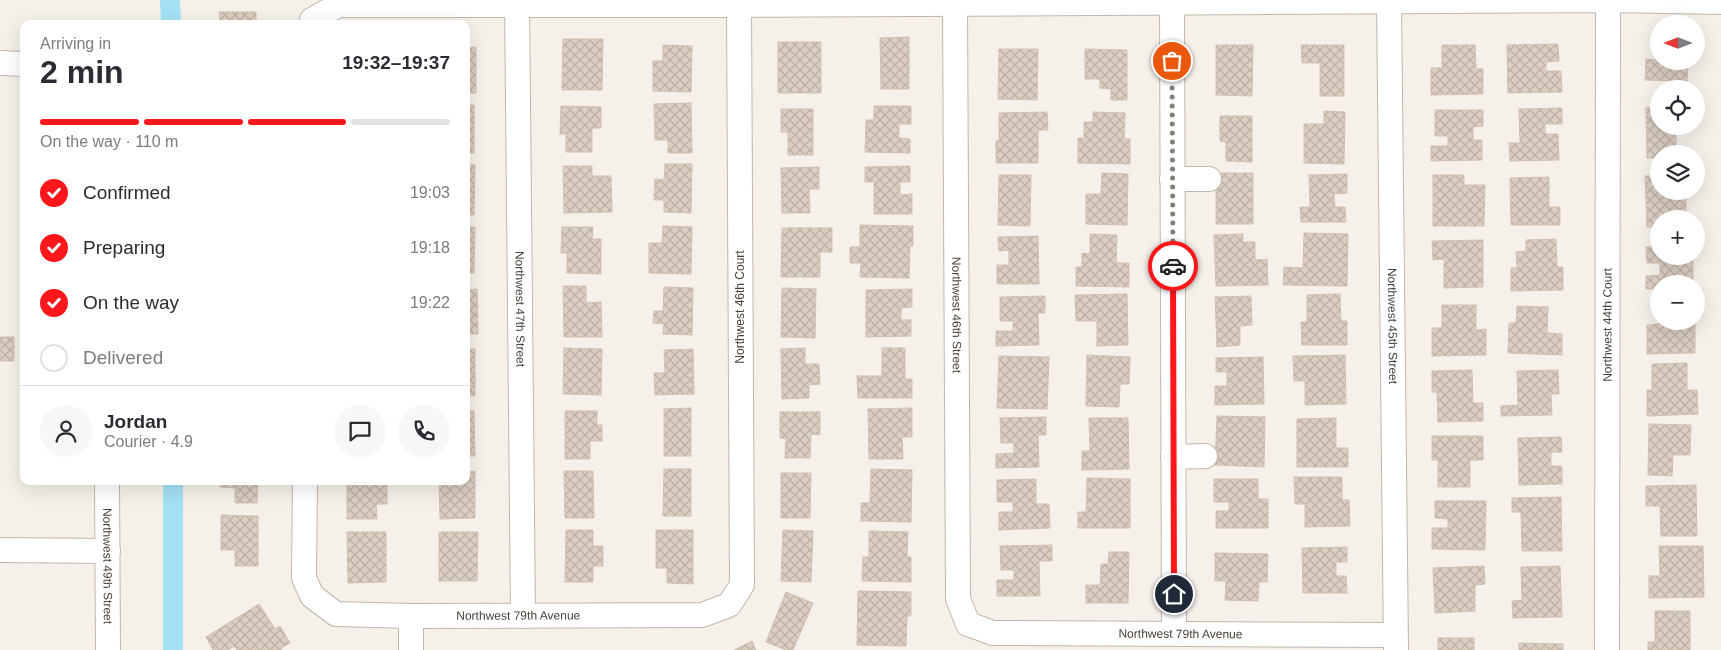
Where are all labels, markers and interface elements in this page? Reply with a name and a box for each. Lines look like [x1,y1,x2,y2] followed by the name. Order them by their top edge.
[1650,15,1705,70] north arrow
[1650,15,1705,330] map controls
[40,35,111,52] text: Arriving in
[1151,40,1193,82] pin
[1158,47,1186,75] icon: bag
[342,52,450,73] text: 19:32–19:37
[40,54,124,90] text: 2 min
[1650,80,1705,135] button: locate
[40,133,178,150] text: On the way · 110 m
[1650,145,1705,200] button: layers
[40,179,68,207] icon: check
[83,182,171,203] text: Confirmed
[410,184,450,201] text: 19:03
[1650,210,1705,265] button: +
[40,234,68,262] icon: check
[83,237,165,258] text: Preparing
[410,239,450,256] text: 19:18
[1148,241,1198,291] courier
[733,250,747,364] street label: Northwest 46th Court
[512,251,528,368] street label: Northwest 47th Street
[1159,252,1187,280] icon: car
[949,257,964,374] street label: Northwest 46th Street
[1385,268,1400,385] street label: Northwest 45th Street
[1600,268,1615,382] street label: Northwest 44th Court
[1650,275,1705,330] button: −
[40,289,68,317] icon: check
[83,292,179,313] text: On the way
[410,294,450,311] text: 19:22
[83,347,163,368] text: Delivered
[40,405,92,457] button: person
[334,405,386,457] button: chat
[398,405,450,457] button: phone
[104,411,167,432] text: Jordan
[104,433,193,450] text: Courier · 4.9
[100,508,115,625] street label: Northwest 49th Street
[1153,573,1195,615] pin
[1160,580,1188,608] icon: home
[456,608,581,623] street label: Northwest 79th Avenue
[1118,627,1243,641] street label: Northwest 79th Avenue

